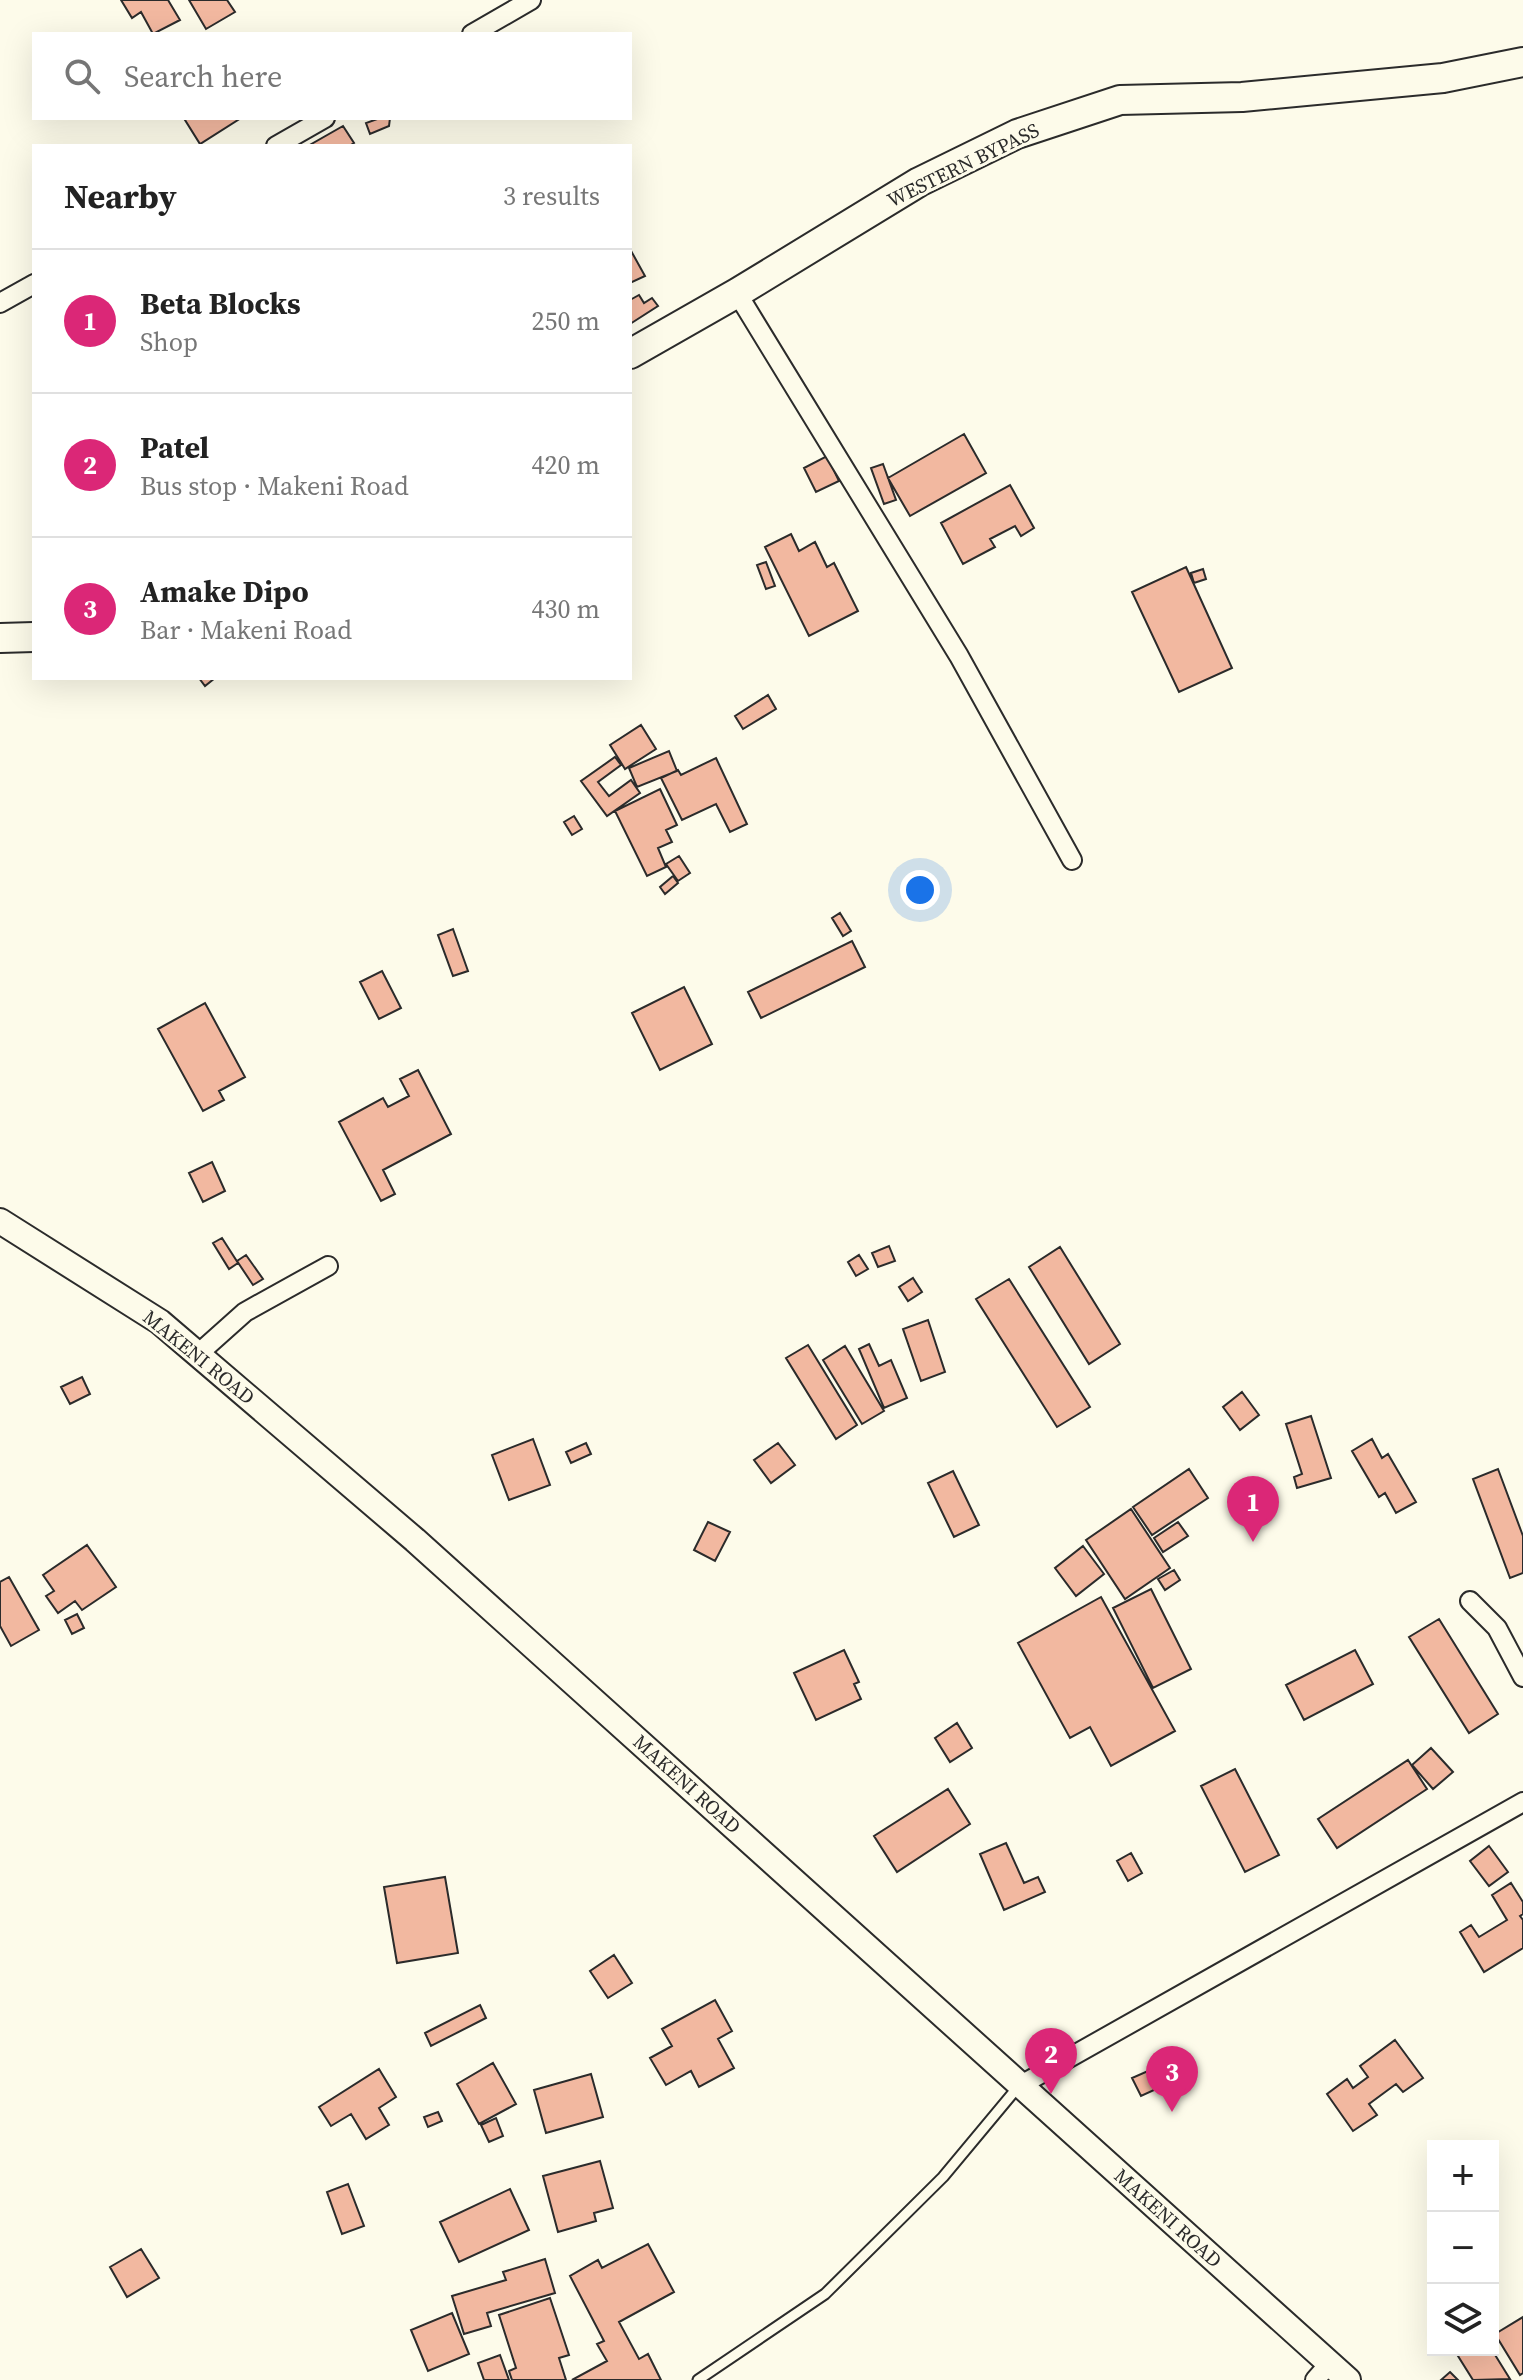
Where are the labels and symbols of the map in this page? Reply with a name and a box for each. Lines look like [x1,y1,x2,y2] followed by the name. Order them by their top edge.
[882,116,1044,214] street label: WESTERN BYPASS
[900,870,940,910] your location
[137,1303,261,1411] street label: MAKENI ROAD
[1227,1476,1279,1542] pin: 1
[627,1728,747,1840] street label: MAKENI ROAD
[1025,2028,1077,2094] pin: 2
[1146,2046,1198,2112] pin: 3
[1108,2162,1228,2274] street label: MAKENI ROAD

